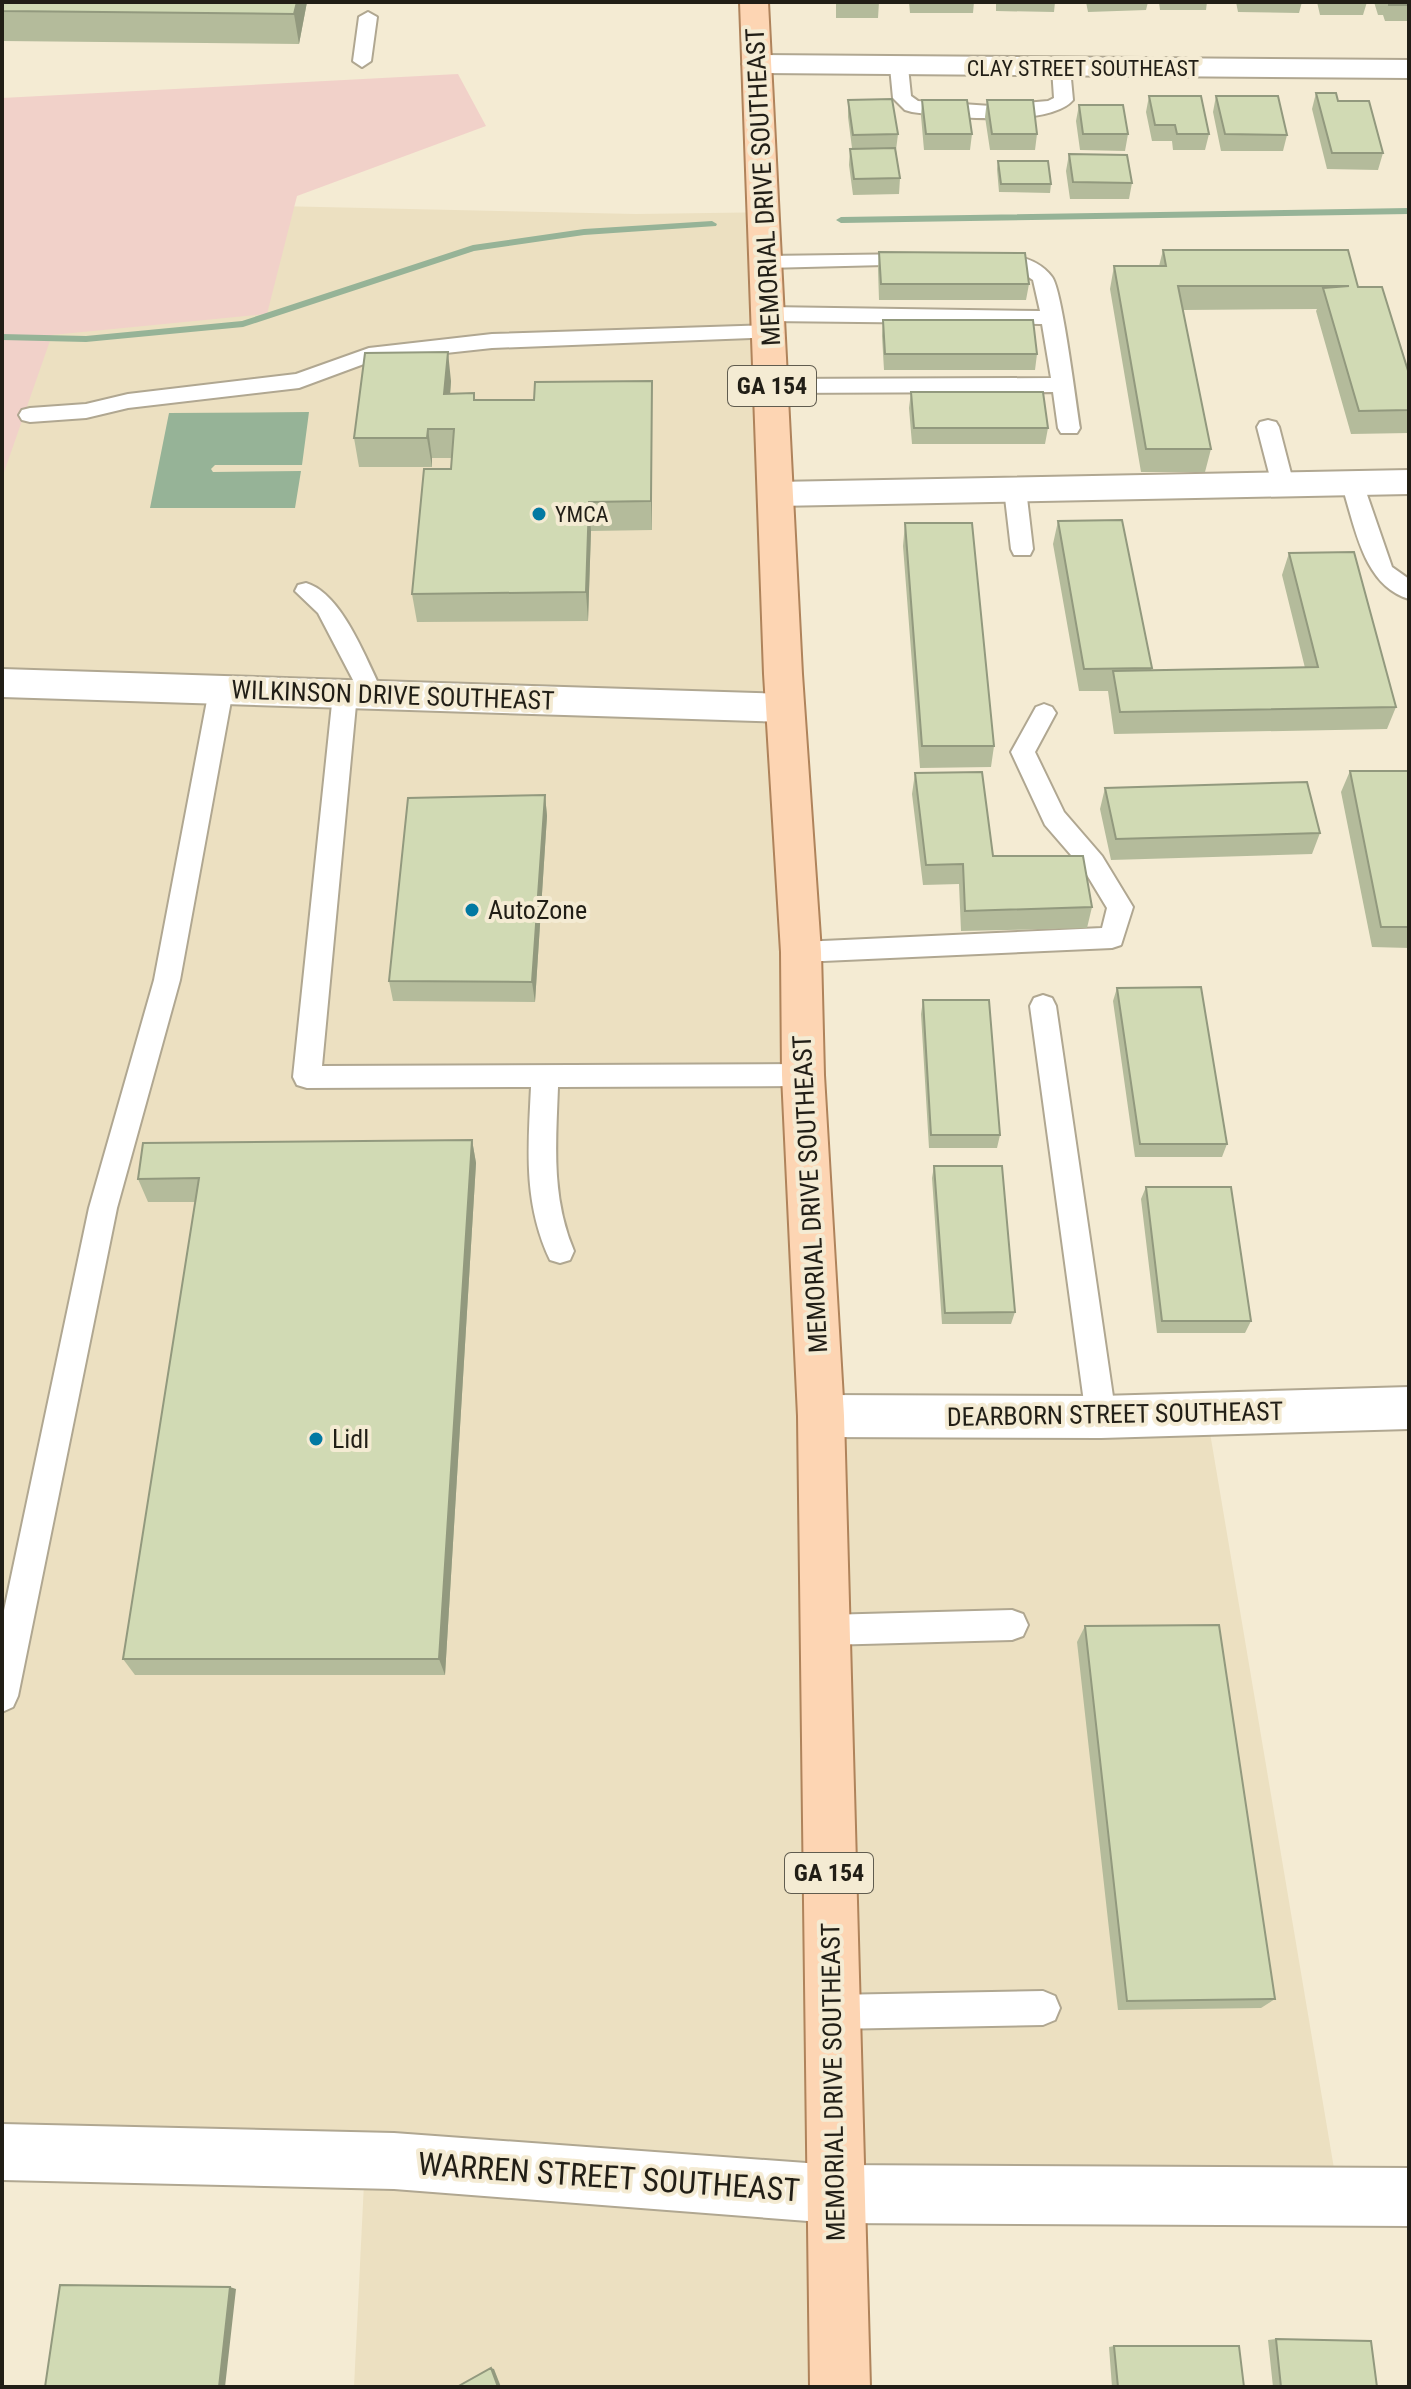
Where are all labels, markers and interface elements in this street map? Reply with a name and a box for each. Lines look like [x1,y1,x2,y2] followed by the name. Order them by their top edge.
[740,27,786,347] street label: MEMORIAL DRIVE SOUTHEAST
[967,56,1199,81] street label: CLAY STREET SOUTHEAST
[728,366,816,406] road number: GA 154
[555,502,609,527] place label: YMCA
[530,505,548,523] marker: YMCA
[231,674,555,716] street label: WILKINSON DRIVE SOUTHEAST
[488,895,587,925] place label: AutoZone
[463,901,481,919] marker: AutoZone
[787,1034,833,1354] street label: MEMORIAL DRIVE SOUTHEAST
[947,1396,1283,1432] street label: DEARBORN STREET SOUTHEAST
[332,1424,369,1454] place label: Lidl
[307,1430,325,1448] marker: Lidl
[785,1853,873,1893] road number: GA 154
[815,1922,851,2242] street label: MEMORIAL DRIVE SOUTHEAST
[417,2145,801,2209] street label: WARREN STREET SOUTHEAST

